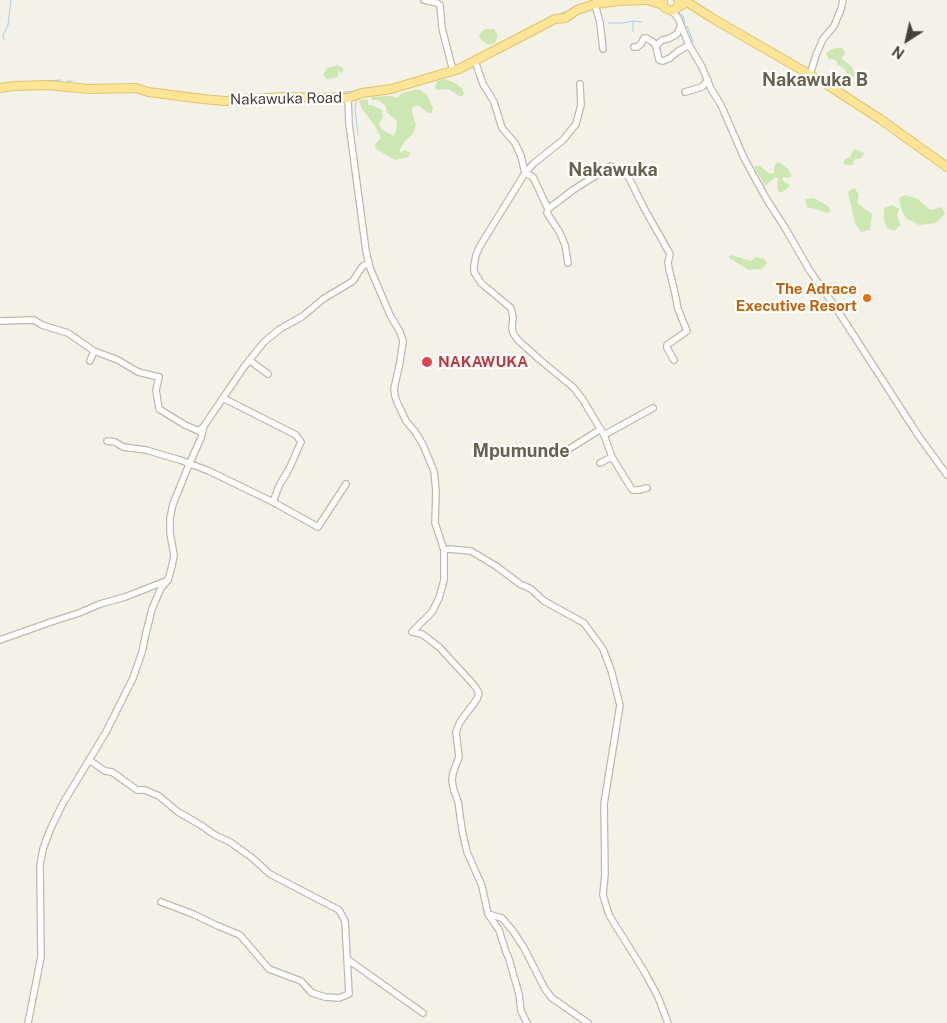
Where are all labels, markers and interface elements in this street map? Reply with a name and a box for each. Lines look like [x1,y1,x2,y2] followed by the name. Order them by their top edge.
[882,15,932,65] north arrow
[889,43,907,62] text: N
[762,69,868,91] district label: Nakawuka B
[230,89,342,109] street label: Nakawuka Road
[568,159,658,181] district label: Nakawuka
[736,280,857,315] place label: The Adrace Executive Resort
[861,292,873,304] marker: The Adrace Executive Resort
[438,353,528,371] place label: NAKAWUKA
[420,355,434,369] marker: NAKAWUKA
[472,440,570,462] district label: Mpumunde

